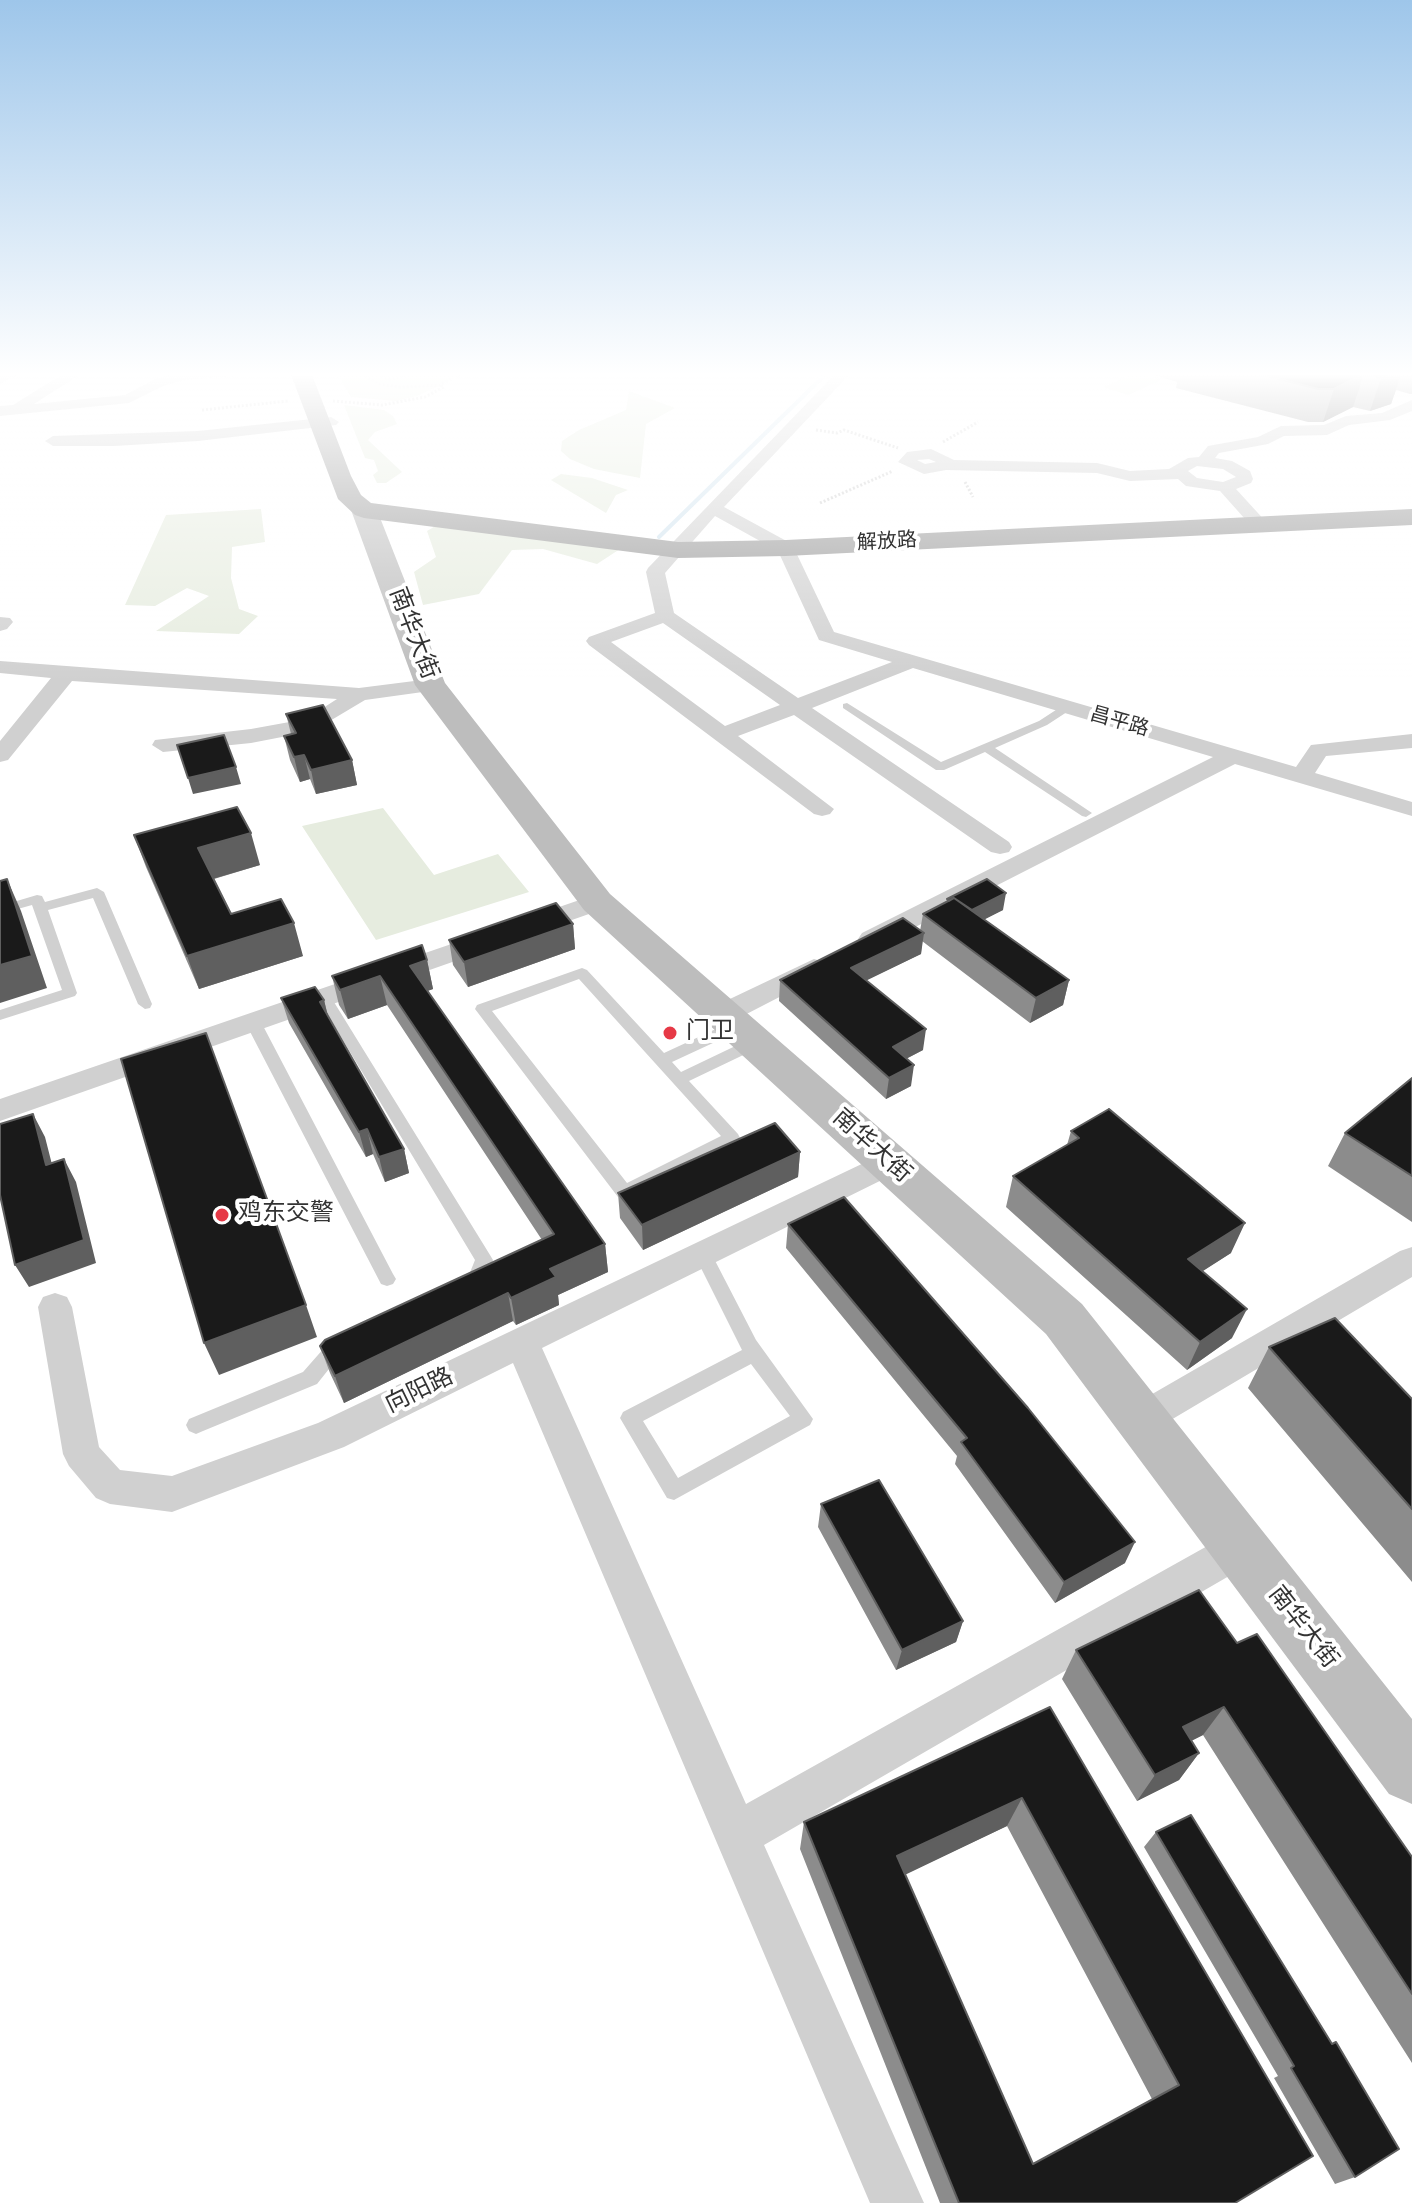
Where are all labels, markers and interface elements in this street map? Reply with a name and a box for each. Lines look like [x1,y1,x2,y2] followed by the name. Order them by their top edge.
[856,529,918,557] street label: 解放路
[381,584,443,684] street label: 南华大街
[1087,703,1151,743] street label: 昌平路
[686,1019,734,1047] place label: 门卫
[661,1024,679,1042] marker: 门卫
[826,1104,916,1190] street label: 南华大街
[238,1201,334,1229] place label: 鸡东交警
[213,1206,231,1224] marker: 鸡东交警
[381,1363,459,1421] street label: 向阳路
[1261,1581,1343,1675] street label: 南华大街

